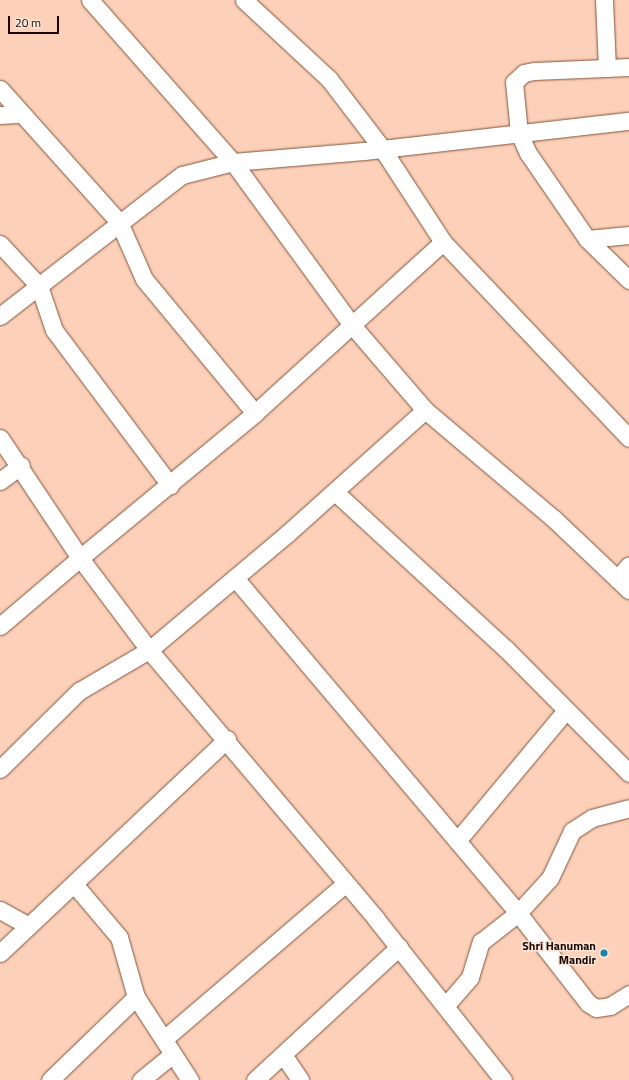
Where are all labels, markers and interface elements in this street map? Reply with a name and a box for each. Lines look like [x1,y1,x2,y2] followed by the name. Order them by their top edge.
[10,8,61,34] scale bar
[15,13,41,32] text: 20 m
[522,939,596,967] place label: Shri Hanuman Mandir
[599,948,609,958] marker: Shri Hanuman Mandir

